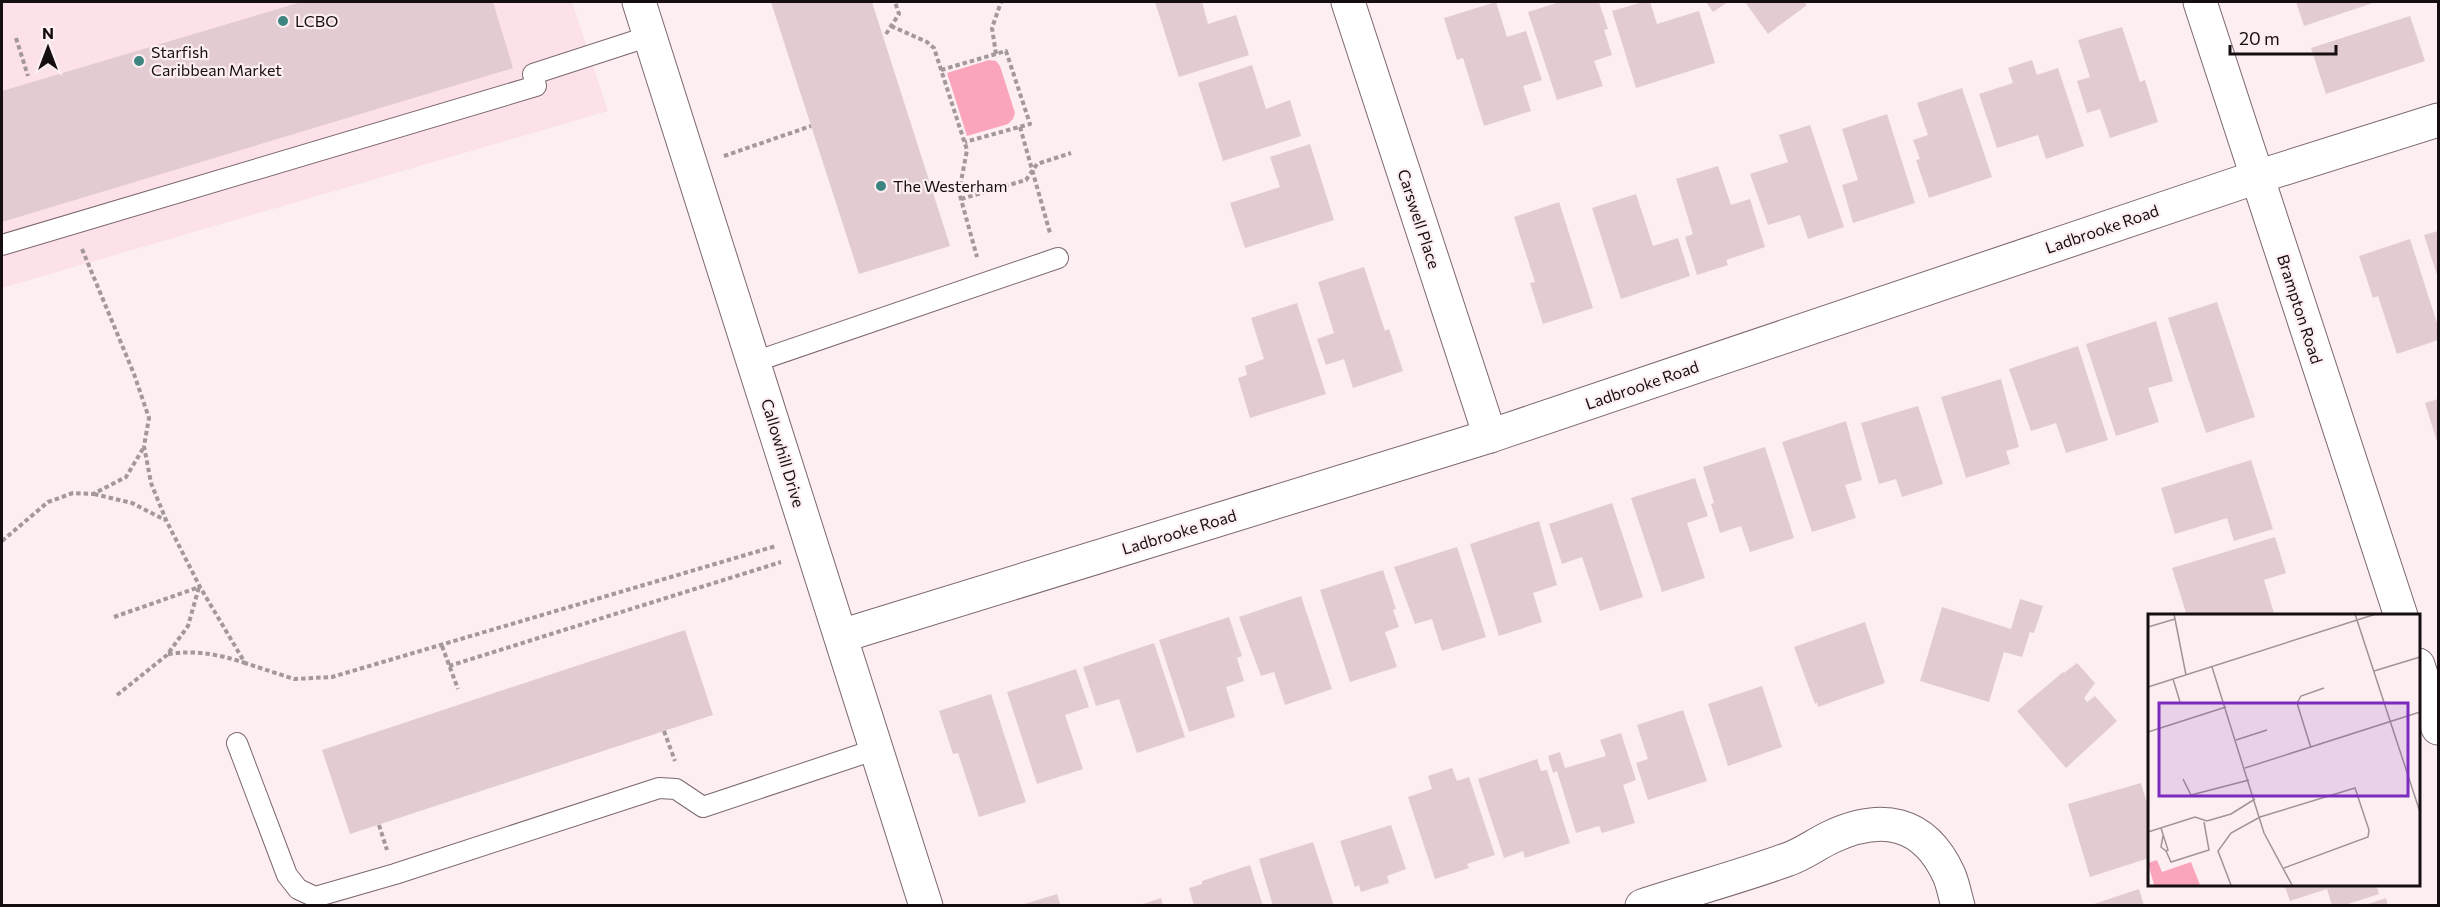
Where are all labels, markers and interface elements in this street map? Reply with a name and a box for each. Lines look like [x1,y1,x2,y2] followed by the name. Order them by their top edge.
[295,11,338,30] place label: LCBO
[276,14,290,28] marker: LCBO
[18,18,78,78] north arrow
[2230,18,2336,56] scale bar
[42,23,54,42] text: N
[2239,27,2280,49] text: 20 m
[151,42,282,79] place label: Starfish Caribbean Market
[132,54,146,68] marker: Starfish Caribbean Market
[1394,167,1445,271] street label: Carswell Place
[893,176,1008,195] place label: The Westerham
[874,179,888,193] marker: The Westerham
[2043,200,2161,257] street label: Ladbrooke Road
[2274,252,2327,366] street label: Brampton Road
[1583,356,1701,413] street label: Ladbrooke Road
[758,396,809,510] street label: Callowhill Drive
[1119,505,1238,558] street label: Ladbrooke Road
[2148,614,2419,886] inset map

